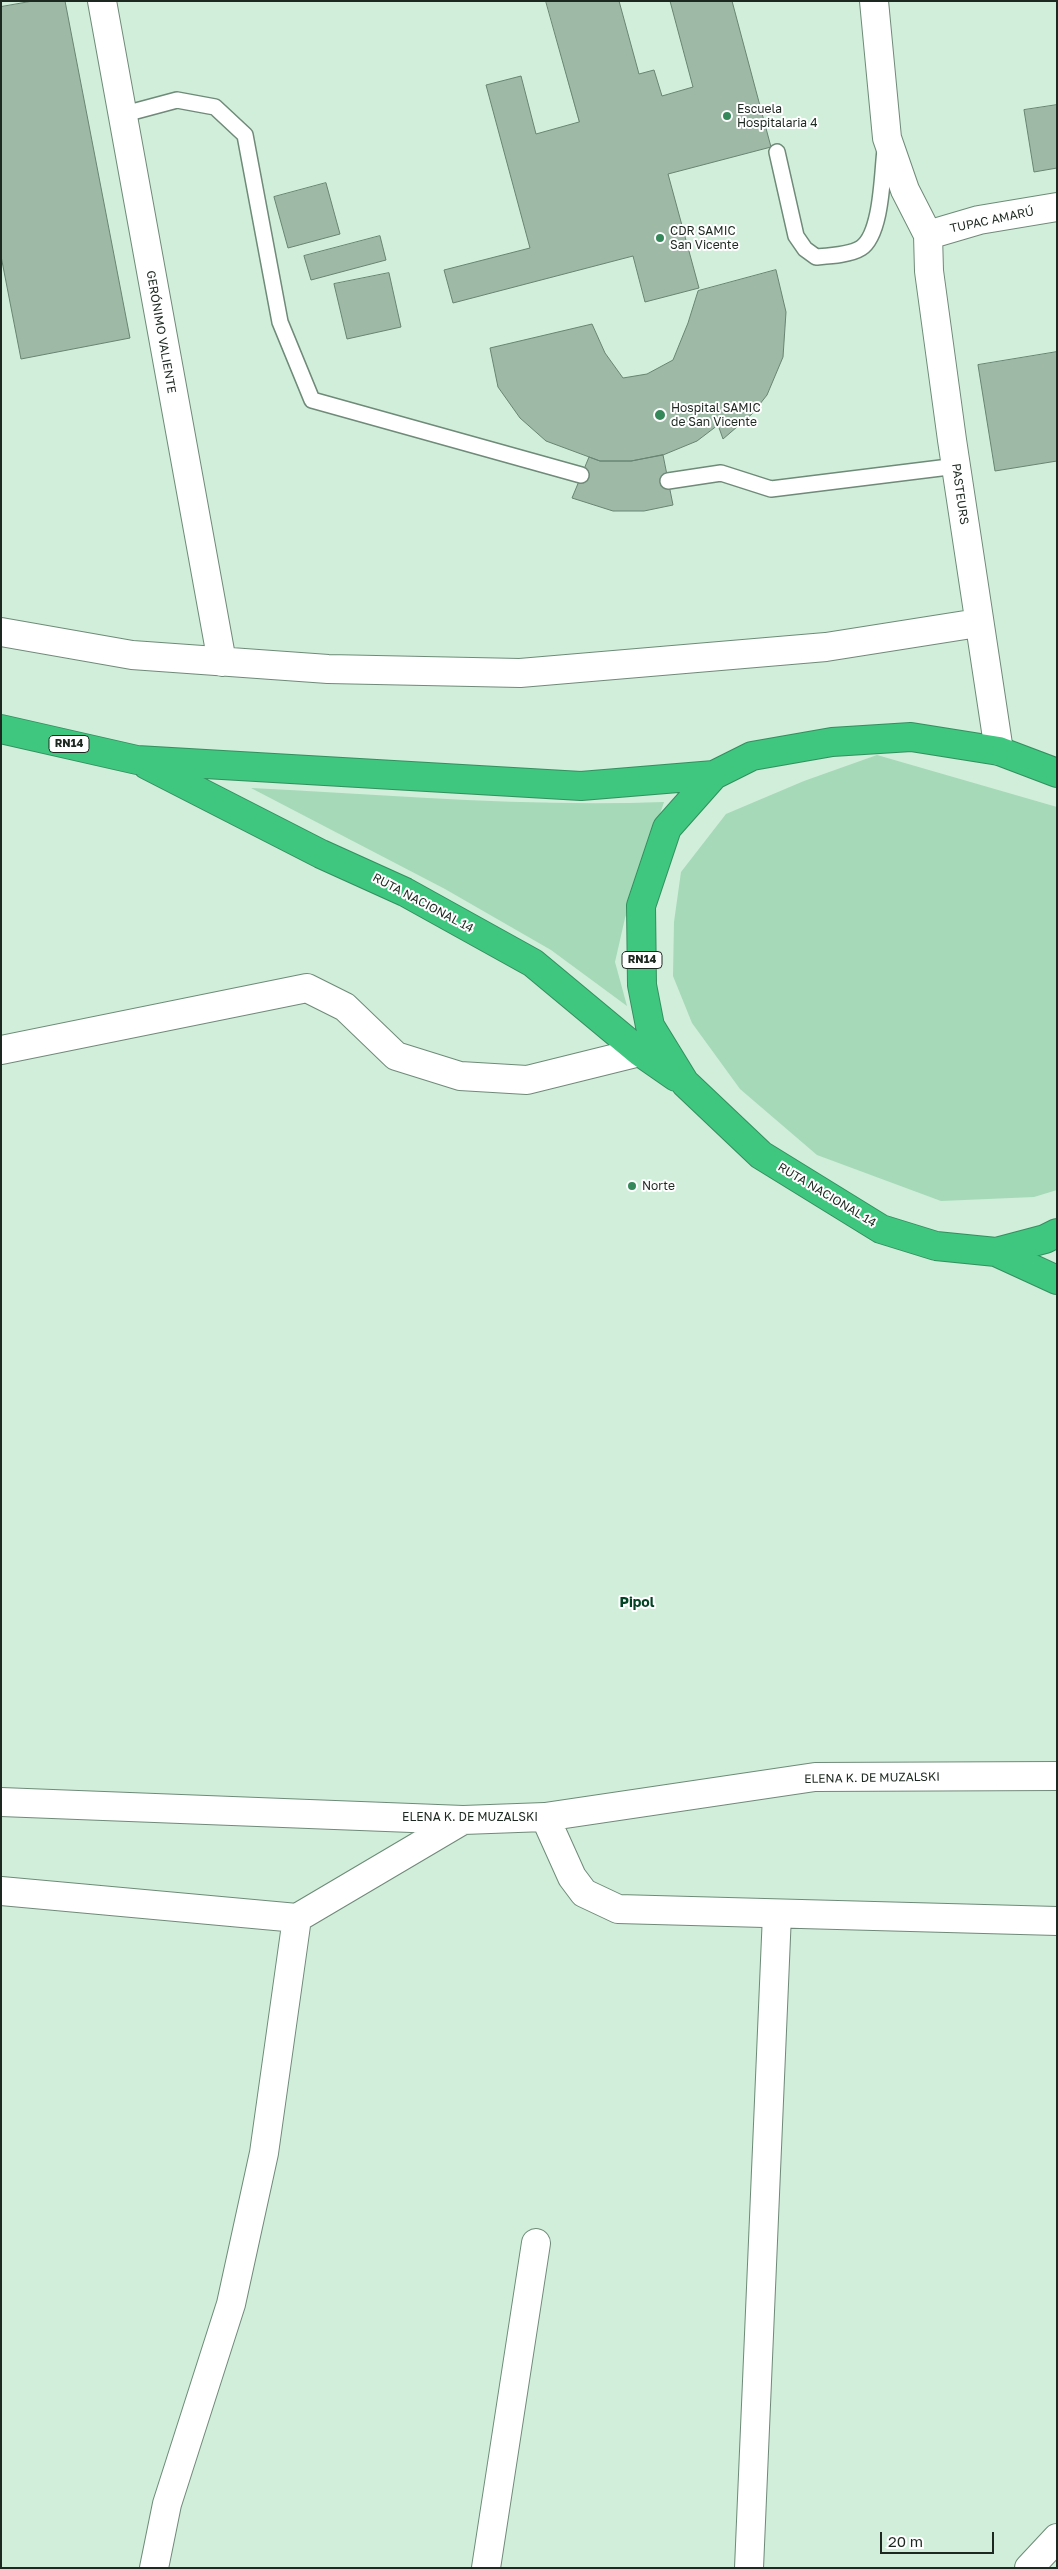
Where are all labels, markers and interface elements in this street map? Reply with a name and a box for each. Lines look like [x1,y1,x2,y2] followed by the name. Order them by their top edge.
[737,102,817,130] place label: Escuela Hospitalaria 4
[721,110,733,122] marker: Escuela Hospitalaria 4
[949,204,1035,236] street label: TUPAC AMARÚ
[670,224,739,252] place label: CDR SAMIC San Vicente
[654,232,666,244] marker: CDR SAMIC San Vicente
[143,269,179,395] street label: GERÓNIMO VALIENTE
[671,401,761,429] place label: Hospital SAMIC de San Vicente
[653,408,667,422] marker: Hospital SAMIC de San Vicente
[949,462,971,526] street label: PASTEURS
[49,736,89,752] road number: RN14
[370,870,476,936] street label: RUTA NACIONAL 14
[622,952,662,968] road number: RN14
[775,1160,879,1230] street label: RUTA NACIONAL 14
[642,1179,675,1193] place label: Norte
[626,1180,638,1192] marker: Norte
[620,1595,654,1611] district label: Pipol
[804,1770,940,1786] street label: ELENA K. DE MUZALSKI
[402,1810,538,1824] street label: ELENA K. DE MUZALSKI
[883,2522,997,2554] scale bar
[888,2532,923,2550] text: 20 m

